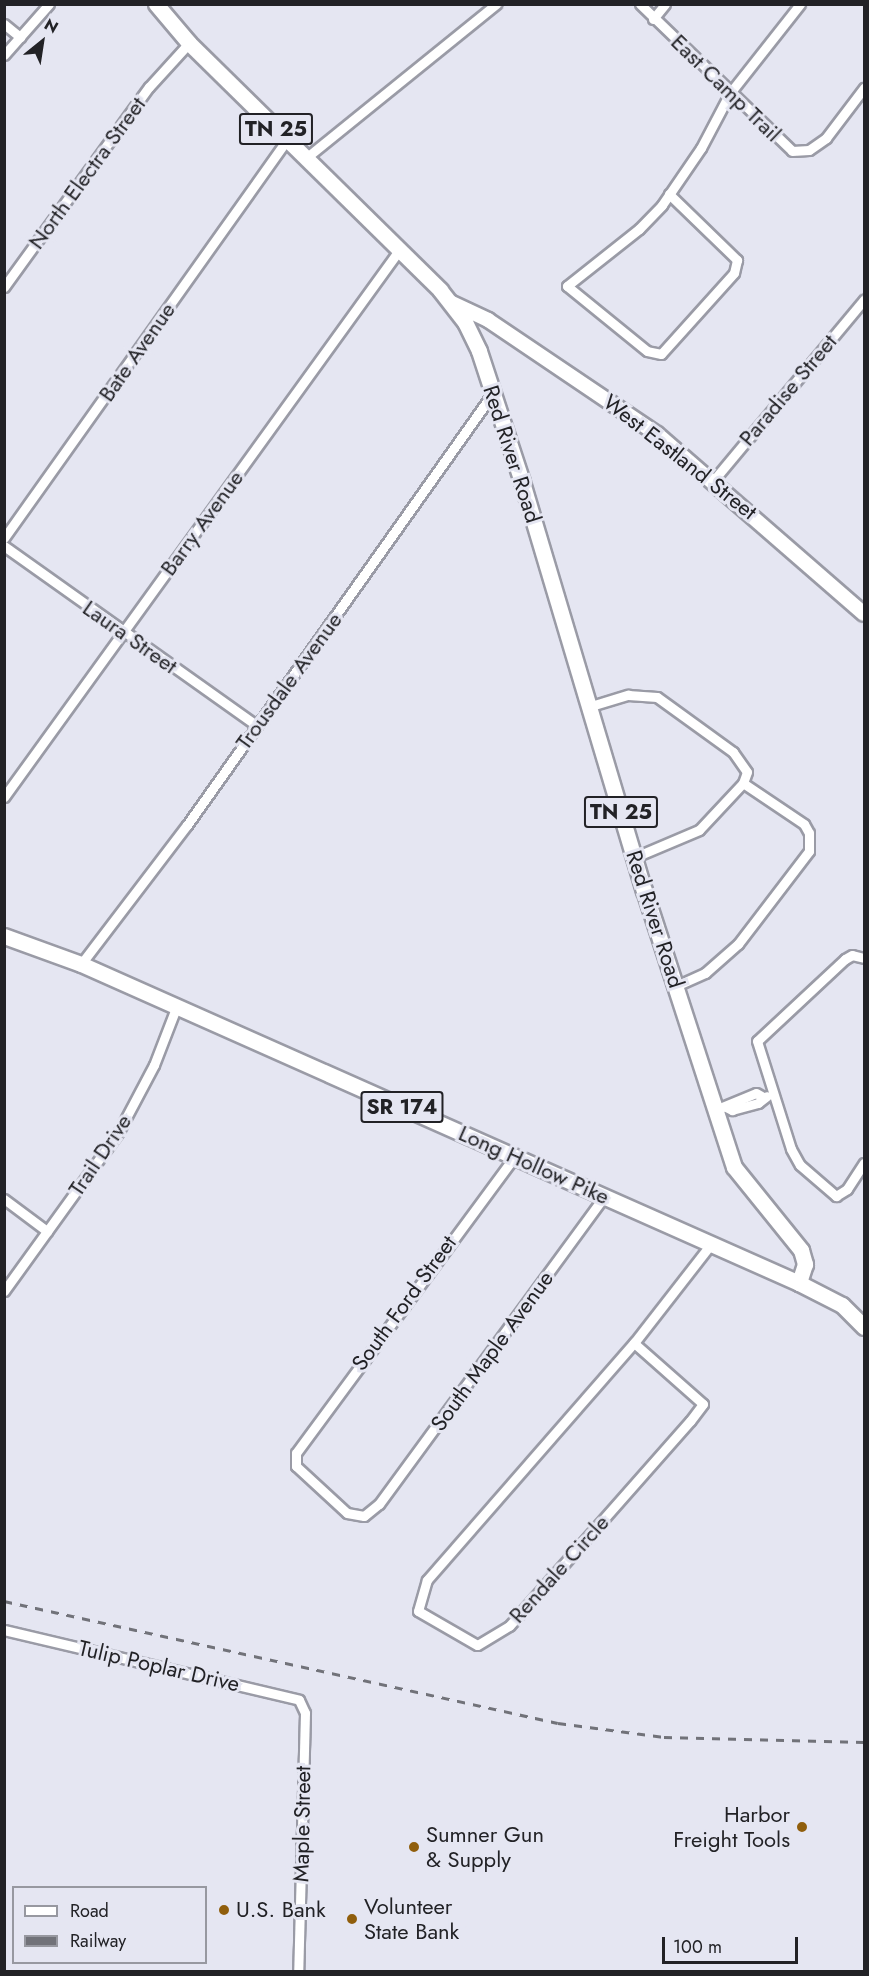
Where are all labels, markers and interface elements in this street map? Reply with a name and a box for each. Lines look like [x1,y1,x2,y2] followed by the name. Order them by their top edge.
[12,12,72,72] north arrow
[40,13,63,39] text: N
[665,29,787,147] street label: East Camp Trail
[23,92,151,254] street label: North Electra Street
[238,111,314,147] road number: TN 25
[93,297,181,407] street label: Bate Avenue
[734,329,842,451] street label: Paradise Street
[477,382,547,526] street label: Red River Road
[598,389,762,525] street label: West Eastland Street
[155,465,249,581] street label: Barry Avenue
[78,595,182,679] street label: Laura Street
[230,607,348,755] street label: Trousdale Avenue
[584,794,658,830] road number: TN 25
[620,847,690,991] street label: Red River Road
[360,1089,444,1125] road number: SR 174
[63,1109,137,1201] street label: Trail Drive
[455,1120,613,1210] street label: Long Hollow Pike
[346,1230,462,1376] street label: South Ford Street
[425,1266,559,1436] street label: South Maple Avenue
[504,1510,614,1628] street label: Rendale Circle
[76,1635,242,1697] street label: Tulip Poplar Drive
[288,1766,316,1882] street label: Maple Street
[673,1801,790,1852] place label: Harbor Freight Tools
[795,1820,809,1834] marker: Harbor Freight Tools
[426,1821,544,1873] place label: Sumner Gun & Supply
[407,1840,421,1854] marker: Sumner Gun & Supply
[12,1886,207,1964] legend
[364,1893,459,1945] place label: Volunteer State Bank
[236,1897,326,1923] place label: U.S. Bank
[70,1898,109,1924] text: Road
[217,1903,231,1917] marker: U.S. Bank
[345,1912,359,1926] marker: Volunteer State Bank
[665,1925,802,1963] scale bar
[70,1928,126,1954] text: Railway
[673,1934,722,1960] text: 100 m

